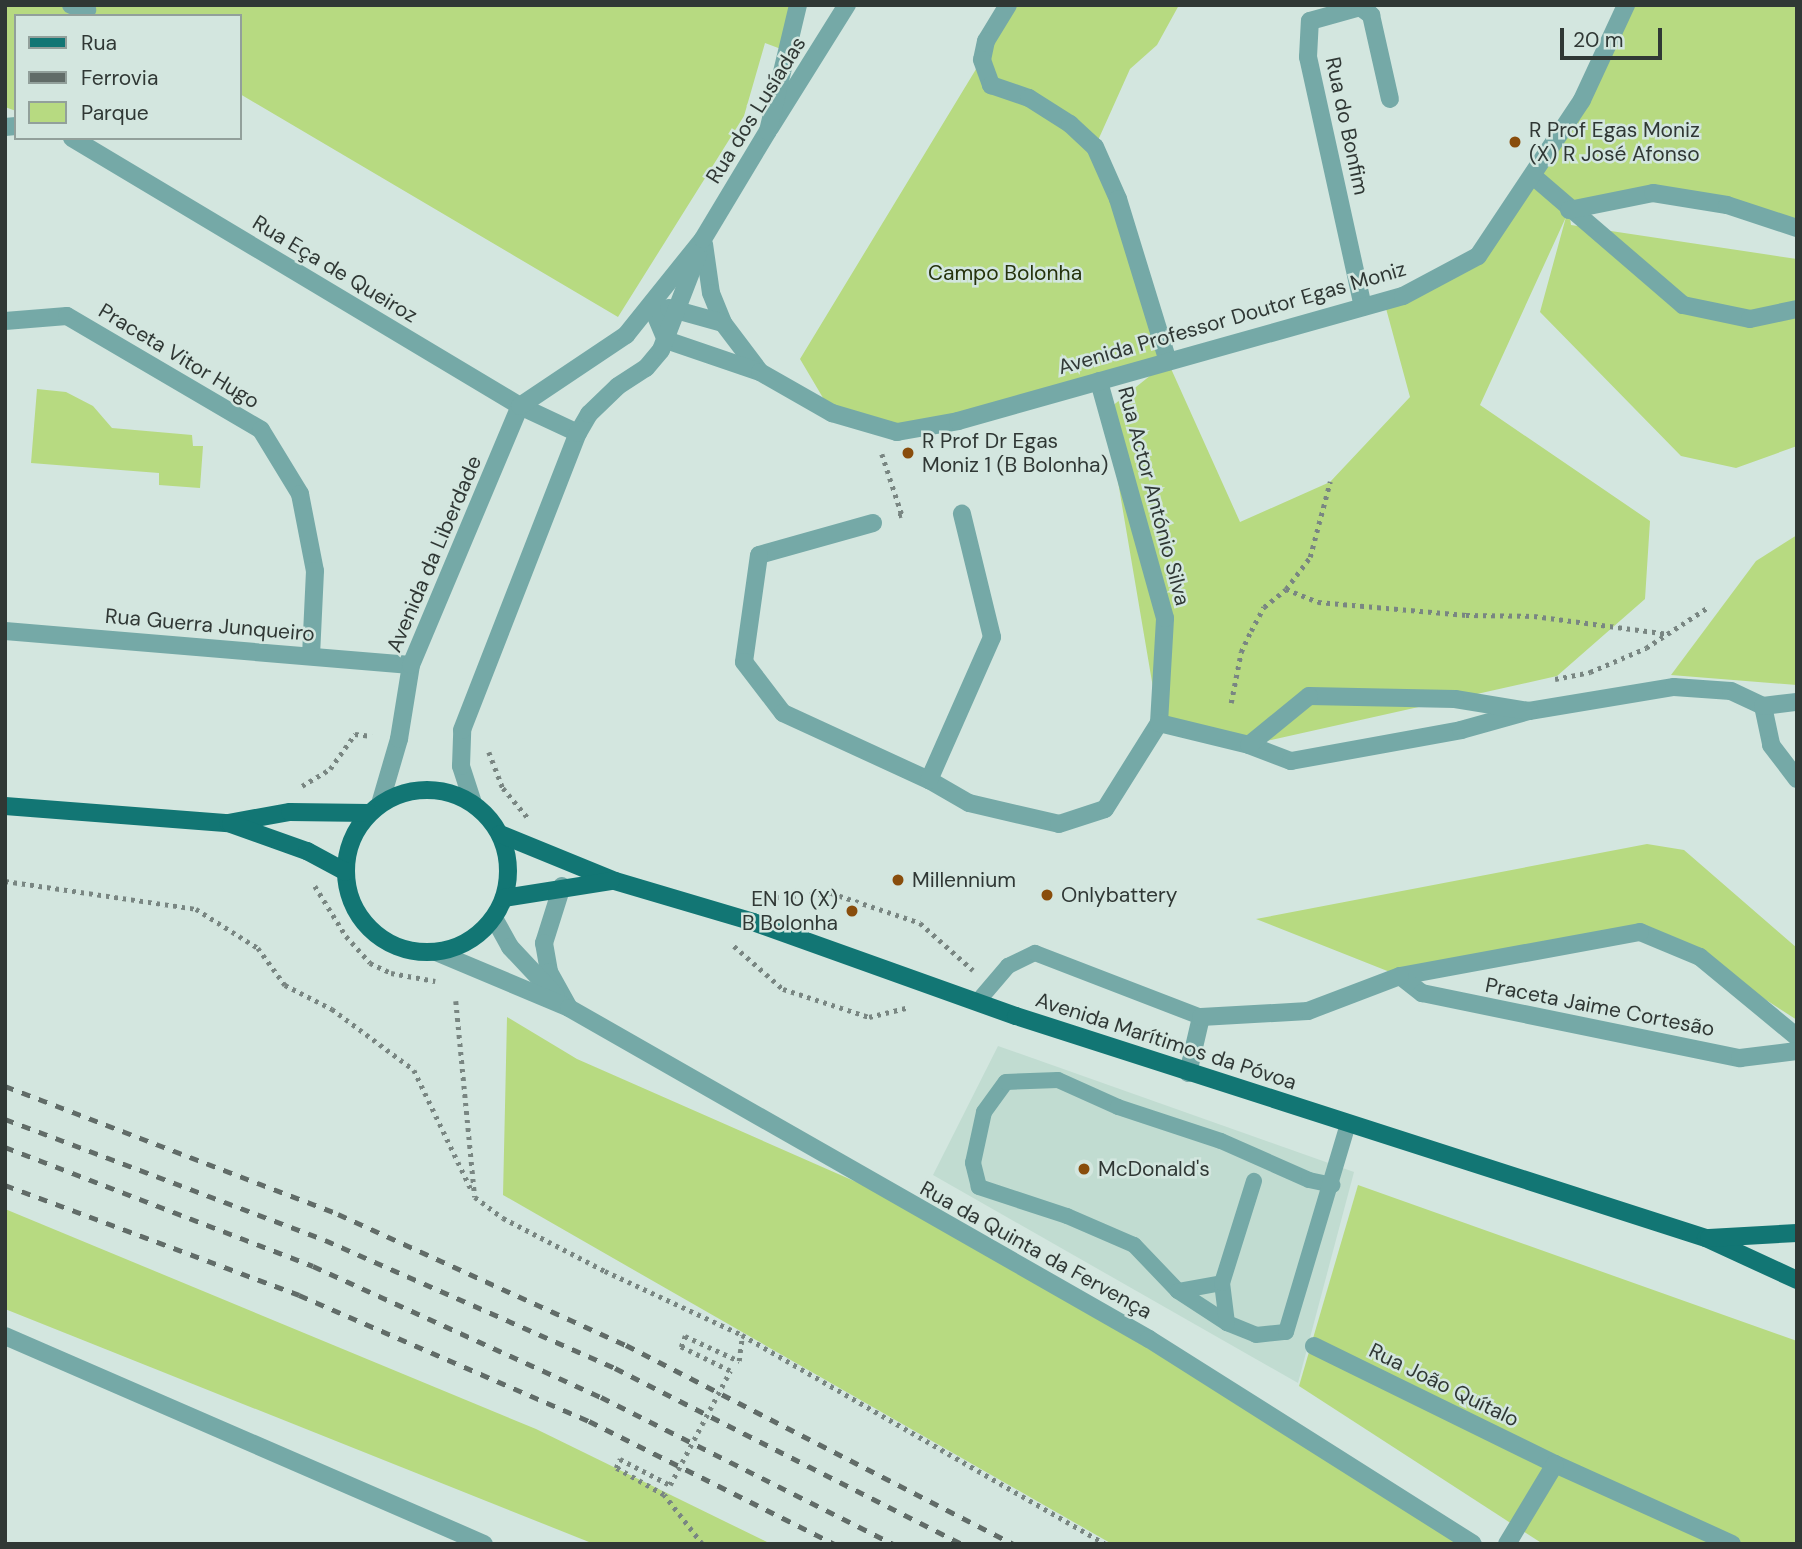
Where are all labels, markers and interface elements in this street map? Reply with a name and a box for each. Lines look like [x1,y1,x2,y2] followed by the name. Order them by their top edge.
[14,14,242,140] legend
[1564,14,1666,58] scale bar
[1573,26,1624,54] text: 20 m
[81,29,117,57] text: Rua
[701,32,811,188] street label: Rua dos Lusíadas
[1320,55,1374,197] street label: Rua do Bonfim
[81,64,158,92] text: Ferrovia
[81,99,149,127] text: Parque
[1529,117,1700,167] place label: R Prof Egas Moniz (X) R José Afonso
[1507,134,1523,150] marker: R Prof Egas Moniz (X) R José Afonso
[248,210,422,328] street label: Rua Eça de Queiroz
[1055,256,1409,380] street label: Avenida Professor Doutor Egas Moniz
[928,260,1082,286] park label: Campo Bolonha
[94,298,264,414] street label: Praceta Vitor Hugo
[1113,384,1195,608] street label: Rua Actor António Silva
[922,428,1108,478] place label: R Prof Dr Egas Moniz 1 (B Bolonha)
[900,445,916,461] marker: R Prof Dr Egas Moniz 1 (B Bolonha)
[381,452,487,656] street label: Avenida da Liberdade
[104,603,316,647] street label: Rua Guerra Junqueiro
[912,867,1016,893] place label: Millennium
[890,872,906,888] marker: Millennium
[1061,882,1177,908] place label: Onlybattery
[742,886,838,936] place label: EN 10 (X) B Bolonha
[1039,887,1055,903] marker: Onlybattery
[844,903,860,919] marker: EN 10 (X) B Bolonha
[1483,972,1717,1042] street label: Praceta Jaime Cortesão
[1032,987,1300,1095] street label: Avenida Marítimos da Póvoa
[1098,1156,1210,1182] place label: McDonald's
[1076,1161,1092,1177] marker: McDonald's
[916,1176,1156,1324] street label: Rua da Quinta da Fervença
[1365,1338,1523,1432] street label: Rua João Quítalo

